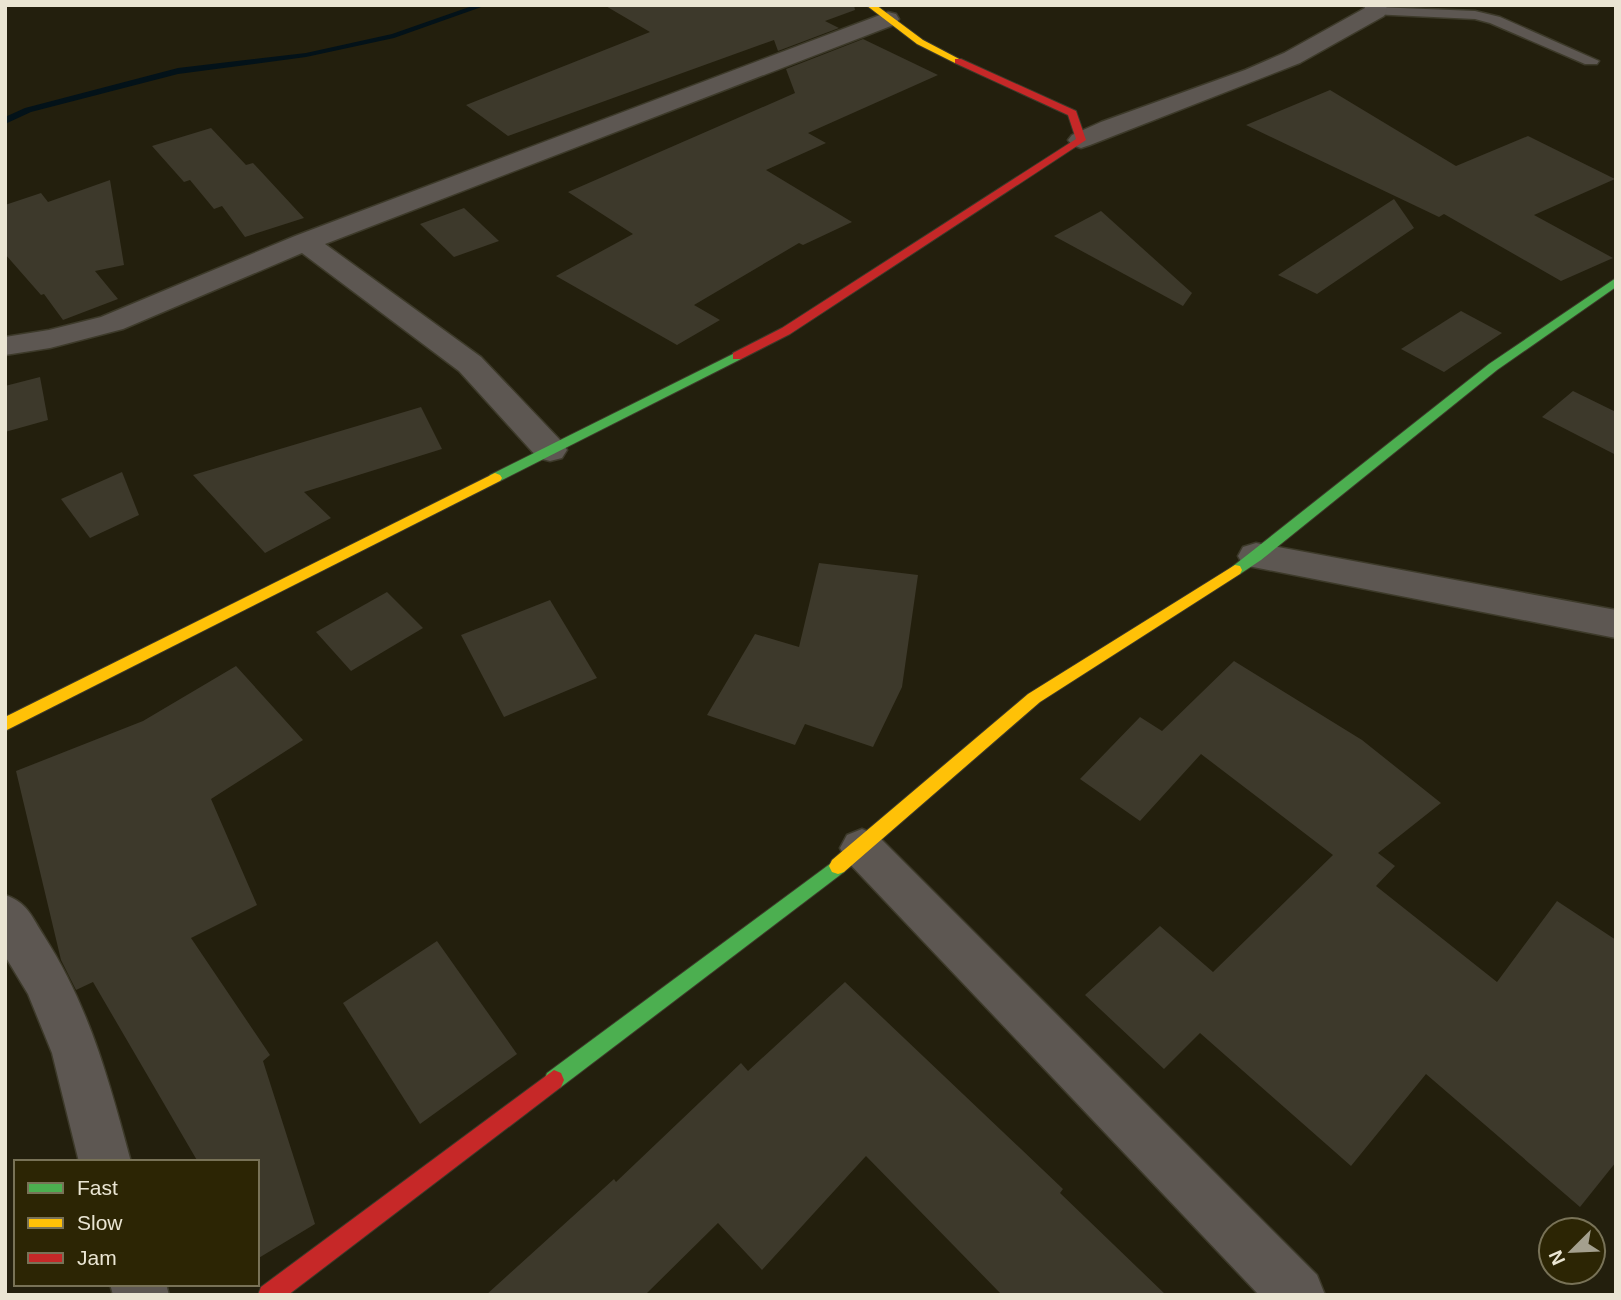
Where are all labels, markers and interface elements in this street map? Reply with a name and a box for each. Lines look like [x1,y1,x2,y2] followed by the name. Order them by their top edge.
[14,1160,259,1286] legend
[77,1176,118,1199] text: Fast
[77,1211,123,1234] text: Slow
[1537,1216,1607,1286] north arrow
[77,1246,117,1269] text: Jam
[1545,1247,1569,1268] text: N

